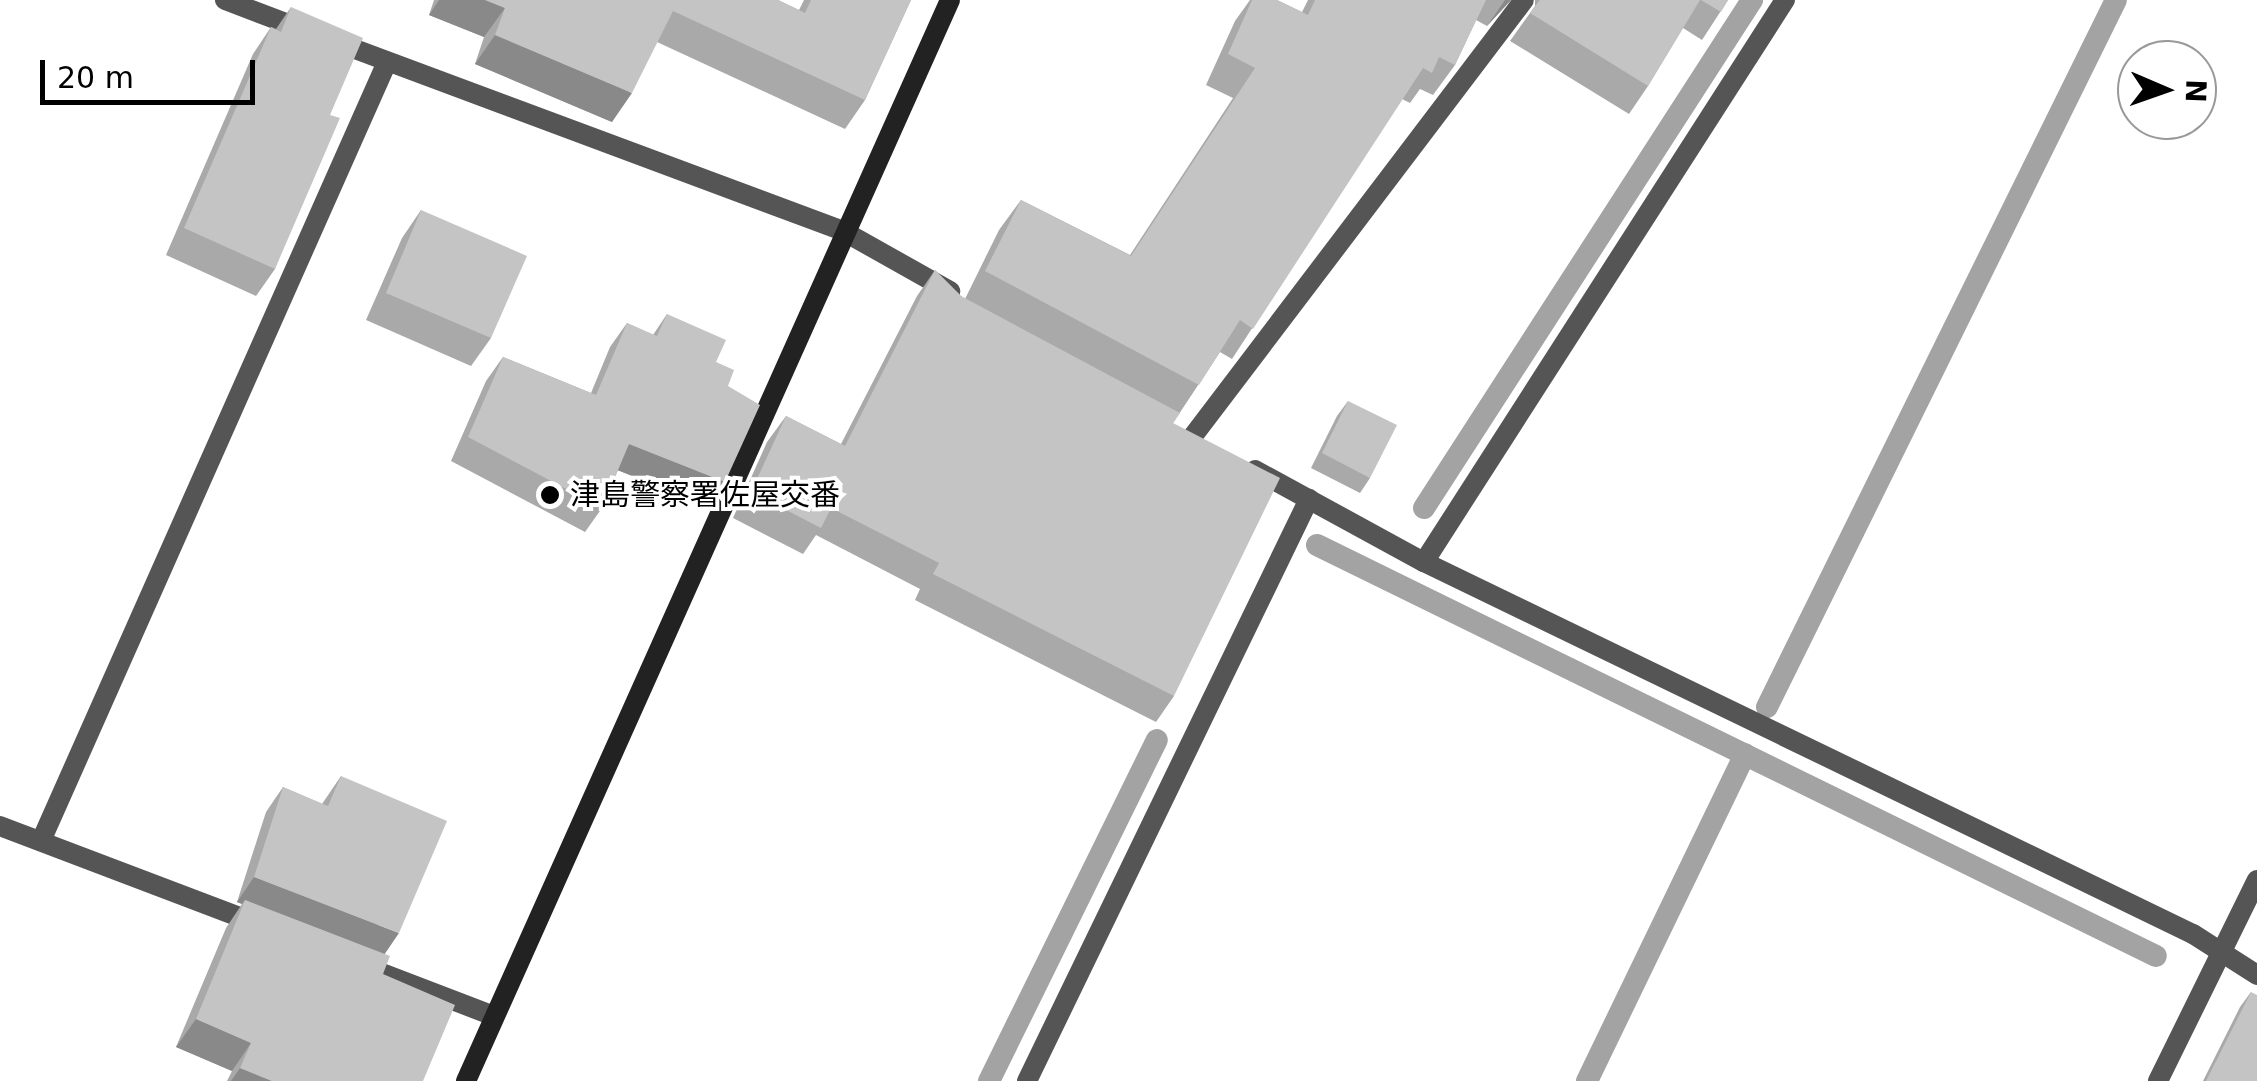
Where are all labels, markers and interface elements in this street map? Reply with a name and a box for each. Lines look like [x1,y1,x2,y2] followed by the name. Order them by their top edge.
[45,40,260,102] scale bar
[2117,40,2217,140] north arrow
[57,60,134,95] text: 20 m
[2179,79,2212,103] text: N
[570,477,840,513] place label: 津島警察署佐屋交番
[539,484,561,506] marker: 津島警察署佐屋交番

